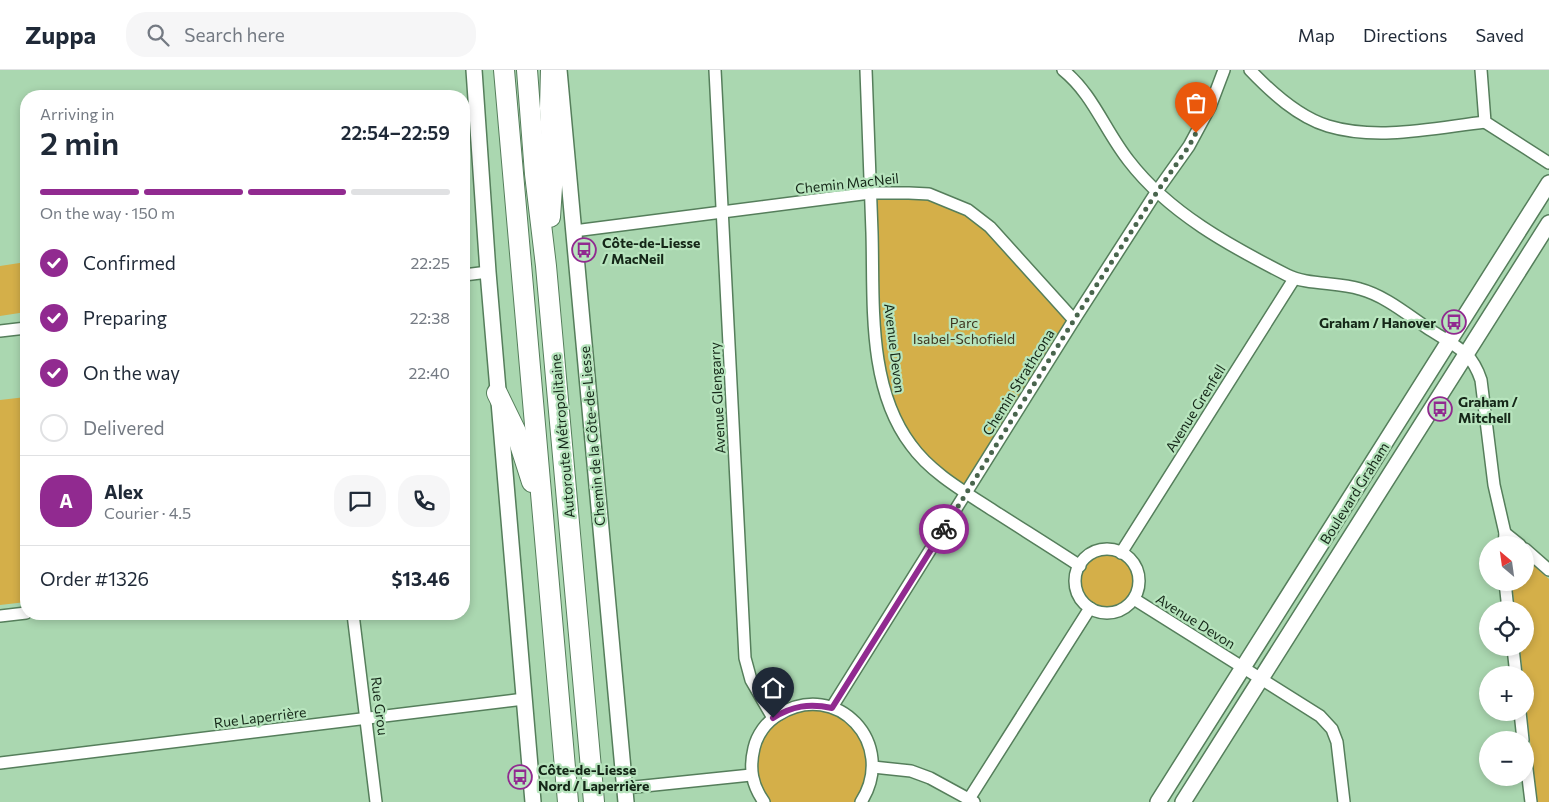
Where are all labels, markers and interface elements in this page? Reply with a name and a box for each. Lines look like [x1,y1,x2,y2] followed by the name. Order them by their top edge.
[126,12,476,57] search box
[25,20,96,49] text: Zuppa
[144,21,172,49] icon: search
[184,23,285,46] text: Search here
[1298,24,1335,46] text: Map
[1363,24,1447,46] text: Directions
[1475,24,1524,46] text: Saved
[1175,82,1217,133] pin
[1182,89,1210,117] icon: bag
[40,104,114,123] text: Arriving in
[341,121,450,144] text: 22:54–22:59
[40,122,119,162] text: 2 min
[794,169,900,197] street label: Chemin MacNeil
[40,203,175,222] text: On the way · 150 m
[602,234,700,267] place label: Côte-de-Liesse / MacNeil
[571,237,597,263] bus stop icon: Côte-de-Liesse / MacNeil
[40,249,68,277] icon: check
[83,251,176,274] text: Confirmed
[410,253,450,272] text: 22:25
[881,302,909,394] street label: Avenue Devon
[40,304,68,332] icon: check
[83,306,167,329] text: Preparing
[410,308,450,327] text: 22:38
[1441,309,1467,335] bus stop icon: Graham / Hanover
[913,314,1015,347] park label: Parc Isabel-Schofield
[1319,314,1436,331] place label: Graham / Hanover
[978,326,1058,438] street label: Chemin Strathcona
[706,342,728,454] street label: Avenue Glengarry
[576,345,608,527] street label: Chemin de la Côte-de-Liesse
[546,353,578,519] street label: Autoroute Métropolitaine
[40,359,68,387] icon: check
[83,361,180,384] text: On the way
[1161,361,1229,455] street label: Avenue Grenfell
[408,363,450,382] text: 22:40
[1458,393,1519,426] place label: Graham / Mitchell
[1427,396,1453,422] bus stop icon: Graham / Mitchell
[83,416,164,439] text: Delivered
[1316,439,1392,547] street label: Boulevard Graham
[334,475,386,527] button: chat
[398,475,450,527] button: phone
[104,480,144,503] text: Alex
[59,489,73,512] text: A
[104,503,191,522] text: Courier · 4.5
[919,504,969,554] courier
[930,515,958,543] icon: bike
[1479,536,1534,591] north arrow
[1479,536,1534,786] map controls
[40,567,149,590] text: Order #1326
[391,567,450,590] text: $13.46
[1153,590,1239,652] street label: Avenue Devon
[1479,601,1534,656] button: locate
[1479,666,1534,721] button: +
[752,667,794,718] pin
[759,674,787,702] icon: home
[368,676,392,736] street label: Rue Grou
[213,703,307,731] street label: Rue Laperrière
[1479,731,1534,786] button: −
[538,761,649,794] place label: Côte-de-Liesse Nord / Laperrière
[507,764,533,790] bus stop icon: Côte-de-Liesse Nord / Laperrière

